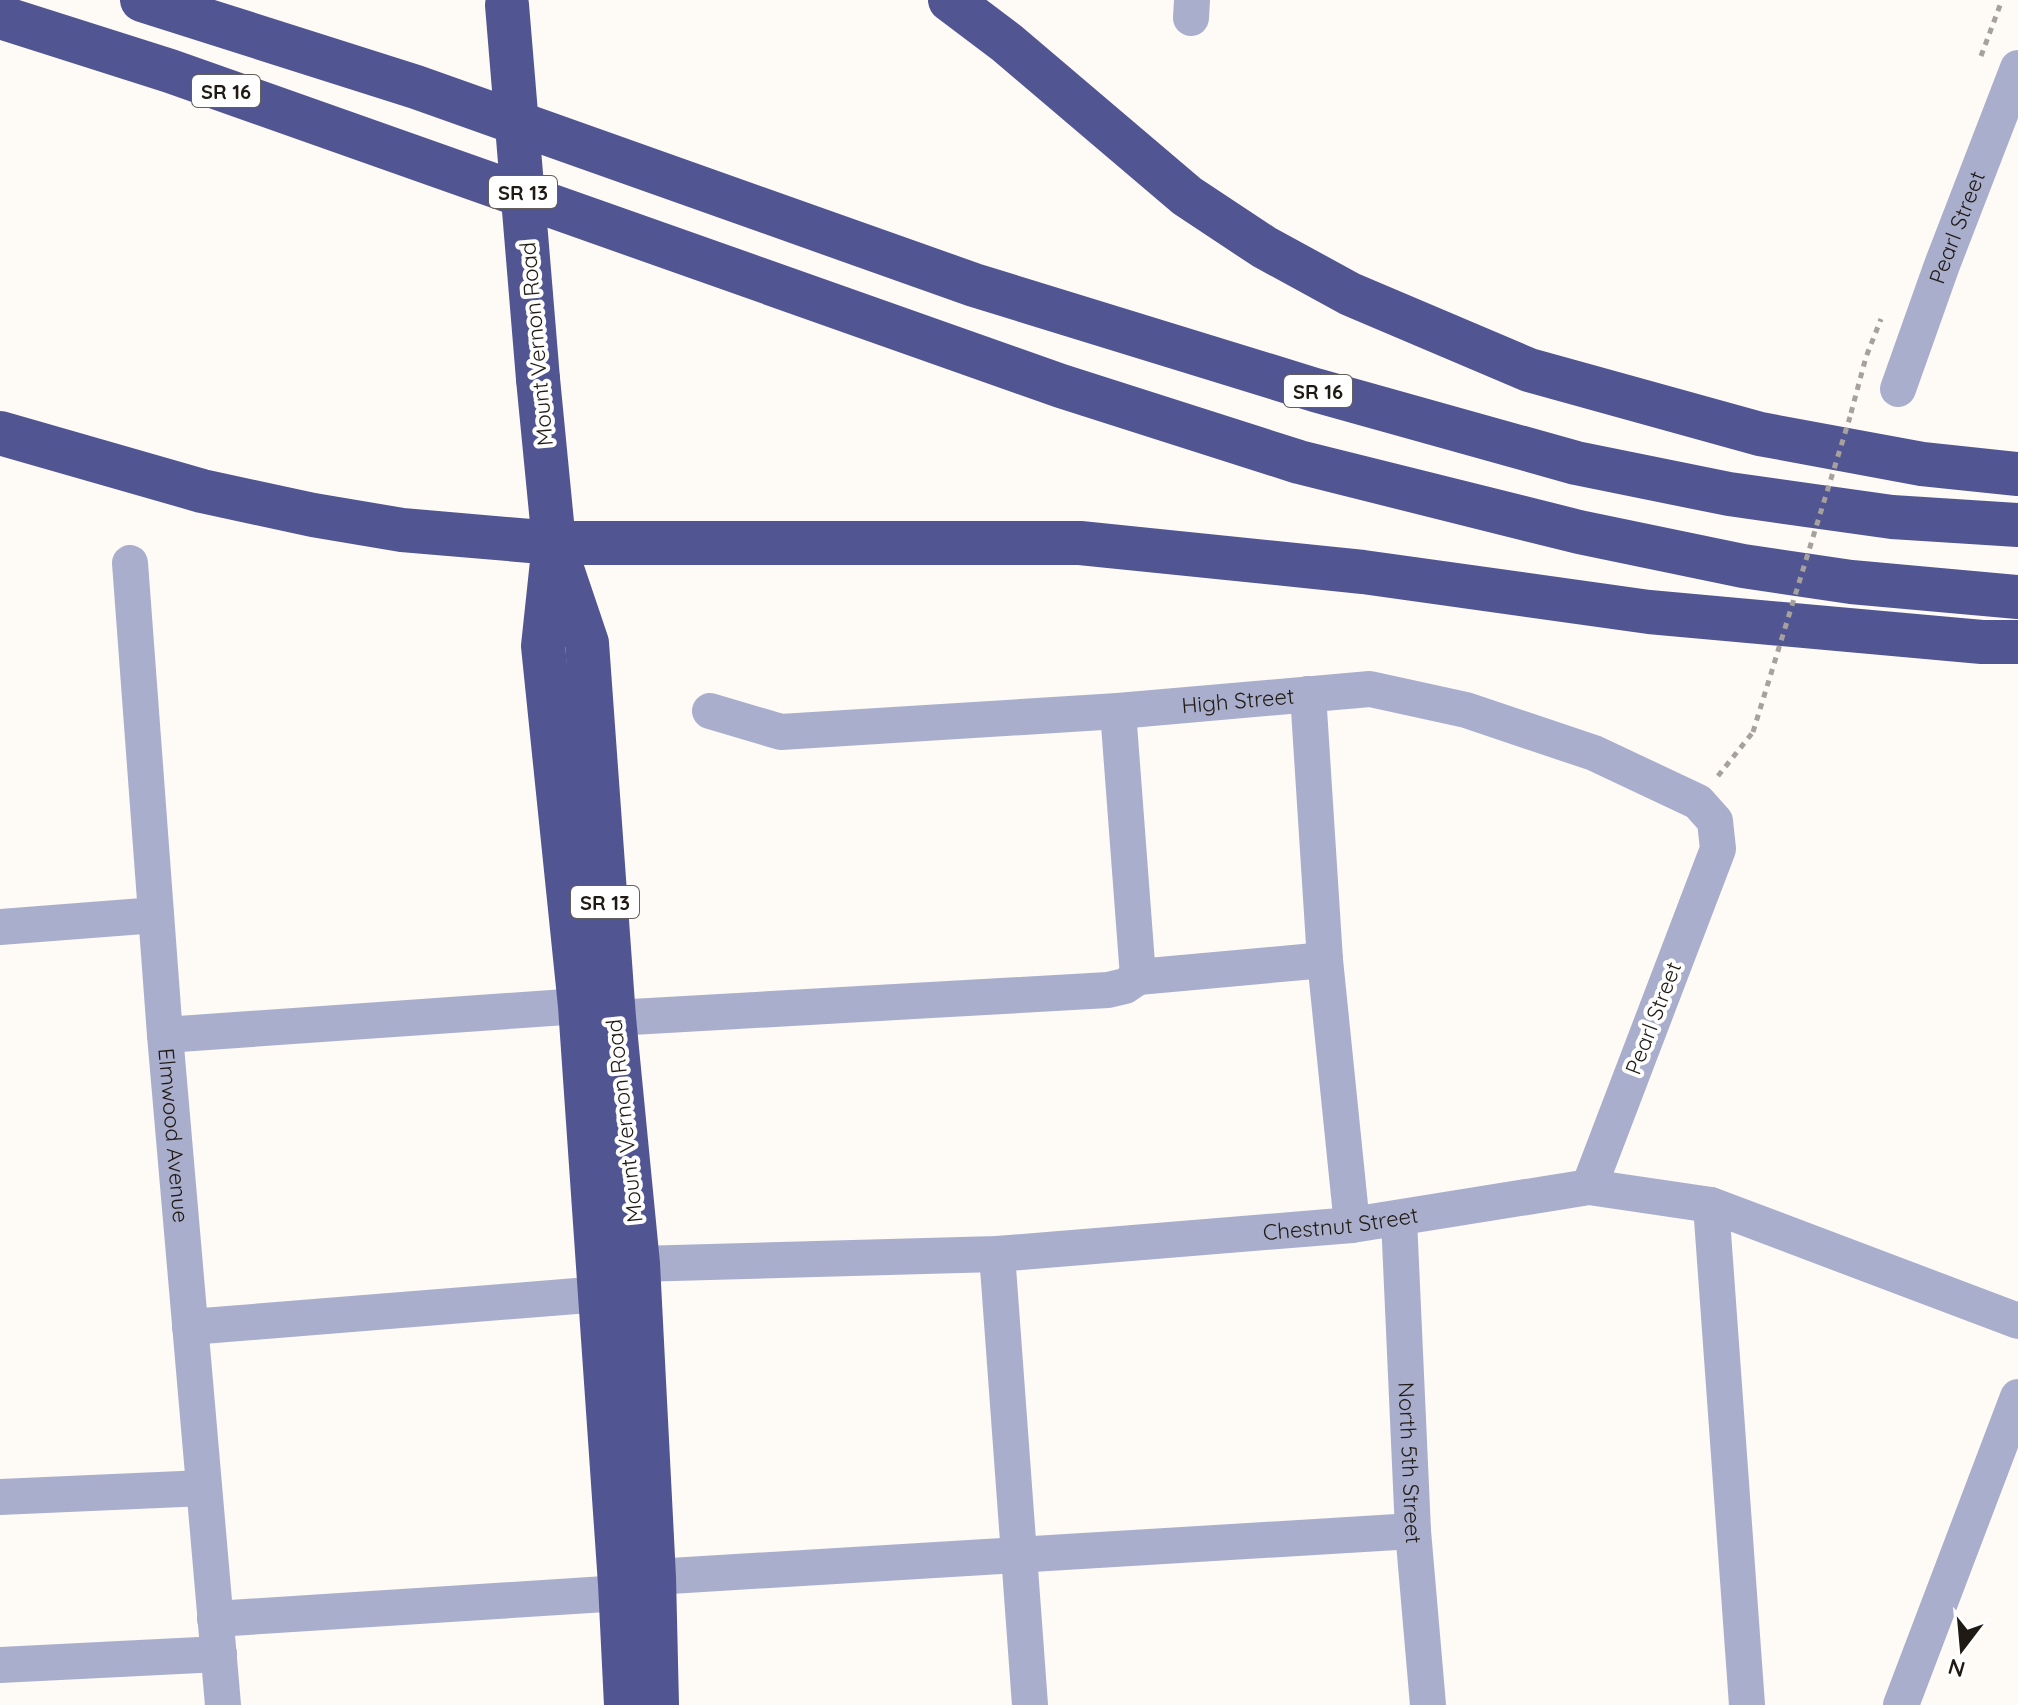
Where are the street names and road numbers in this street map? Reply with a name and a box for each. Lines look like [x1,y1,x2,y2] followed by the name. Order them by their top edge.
[192,75,260,107] road number: SR 16
[1923,167,1991,287] street label: Pearl Street
[489,176,557,208] road number: SR 13
[513,241,559,447] street label: Mount Vernon Road
[1284,375,1352,407] road number: SR 16
[1180,682,1295,719] street label: High Street
[571,886,639,918] road number: SR 13
[1619,958,1687,1078] street label: Pearl Street
[599,1018,649,1224] street label: Mount Vernon Road
[152,1047,195,1224] street label: Elmwood Avenue
[1262,1201,1420,1246] street label: Chestnut Street
[1392,1381,1428,1545] street label: North 5th Street

